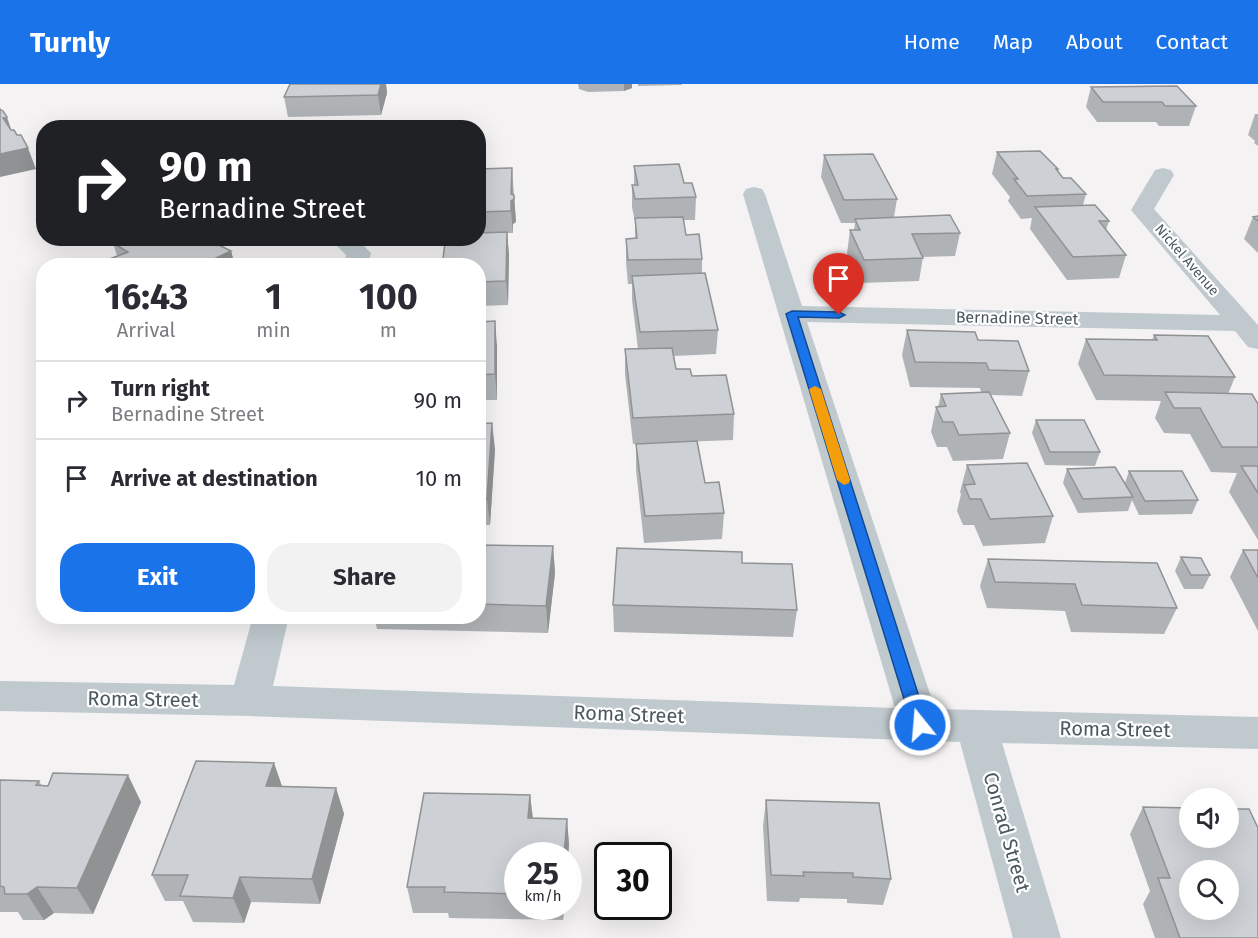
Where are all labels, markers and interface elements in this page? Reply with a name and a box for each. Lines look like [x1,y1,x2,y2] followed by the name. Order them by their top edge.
[30,26,110,59] text: Turnly
[904,29,960,55] text: Home
[993,29,1033,55] text: Map
[1066,29,1123,55] text: About
[1156,29,1228,55] text: Contact
[159,142,253,192] text: 90 m
[60,144,138,222] icon: right
[159,193,366,225] text: Bernadine Street
[1151,221,1223,299] street label: Nickel Avenue
[813,253,864,315] pin
[822,262,855,295] icon: arrive
[104,275,188,319] text: 16:43
[265,275,282,319] text: 1
[359,275,418,319] text: 100
[956,307,1079,329] street label: Bernadine Street
[117,318,175,342] text: Arrival
[256,318,291,342] text: min
[380,318,397,342] text: m
[111,375,210,402] text: Turn right
[60,384,93,417] icon: right
[413,387,462,414] text: 90 m
[111,402,264,426] text: Bernadine Street
[60,462,93,495] icon: arrive
[111,465,318,492] text: Arrive at destination
[416,465,462,492] text: 10 m
[60,543,255,612] button: Exit
[267,543,462,612] button: Share
[87,686,200,712] street label: Roma Street
[888,693,952,757] position arrow
[573,700,686,728] street label: Roma Street
[1059,716,1172,742] street label: Roma Street
[978,769,1036,895] street label: Conrad Street
[1179,788,1239,920] map controls
[1179,788,1239,848] button: sound
[594,842,672,920] speed limit sign: 30
[527,856,559,892] text: 25
[1179,860,1239,920] button: search
[524,887,562,905] text: km/h

